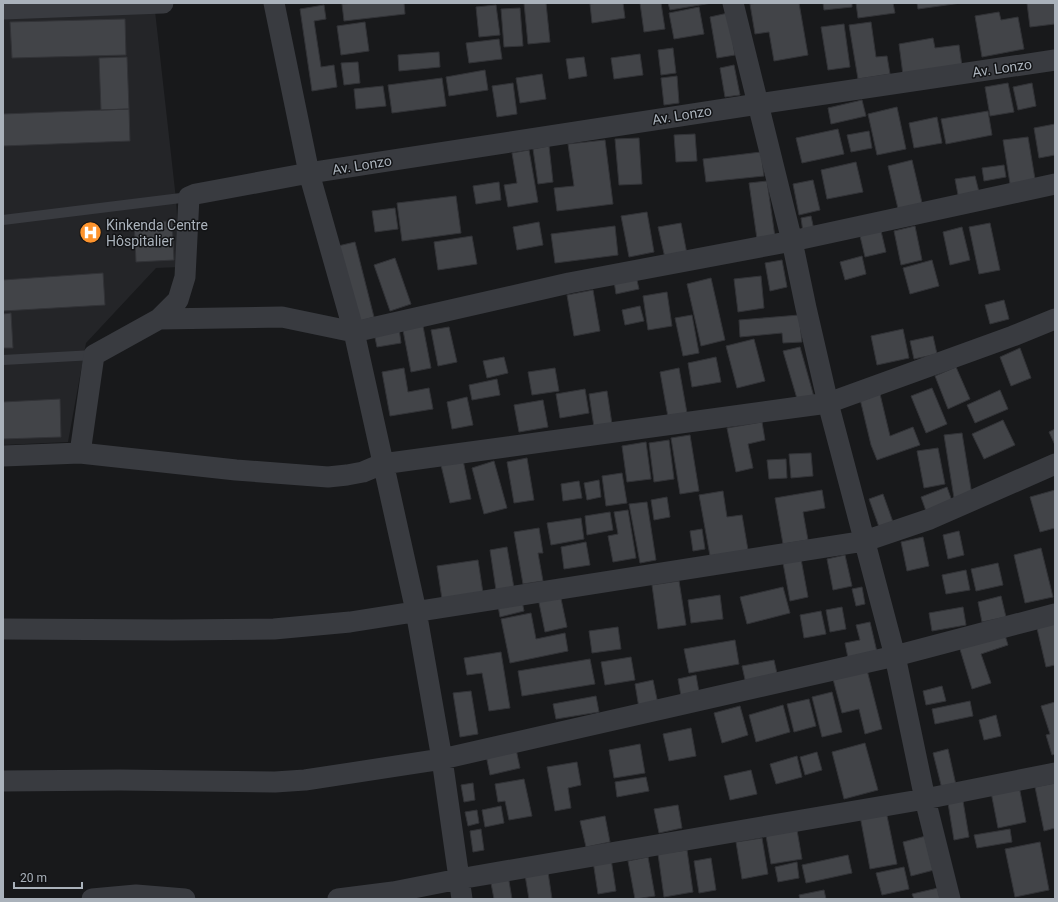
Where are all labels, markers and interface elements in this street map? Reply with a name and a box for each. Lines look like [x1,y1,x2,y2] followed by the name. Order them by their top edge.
[971,56,1033,80] street label: Av. Lonzo
[651,102,713,128] street label: Av. Lonzo
[331,152,393,178] street label: Av. Lonzo
[106,217,208,249] place label: Kinkenda Centre Hôspitalier
[78,220,104,246] hospital icon: Kinkenda Centre Hôspitalier
[14,864,82,890] scale bar
[20,871,47,885] text: 20 m

